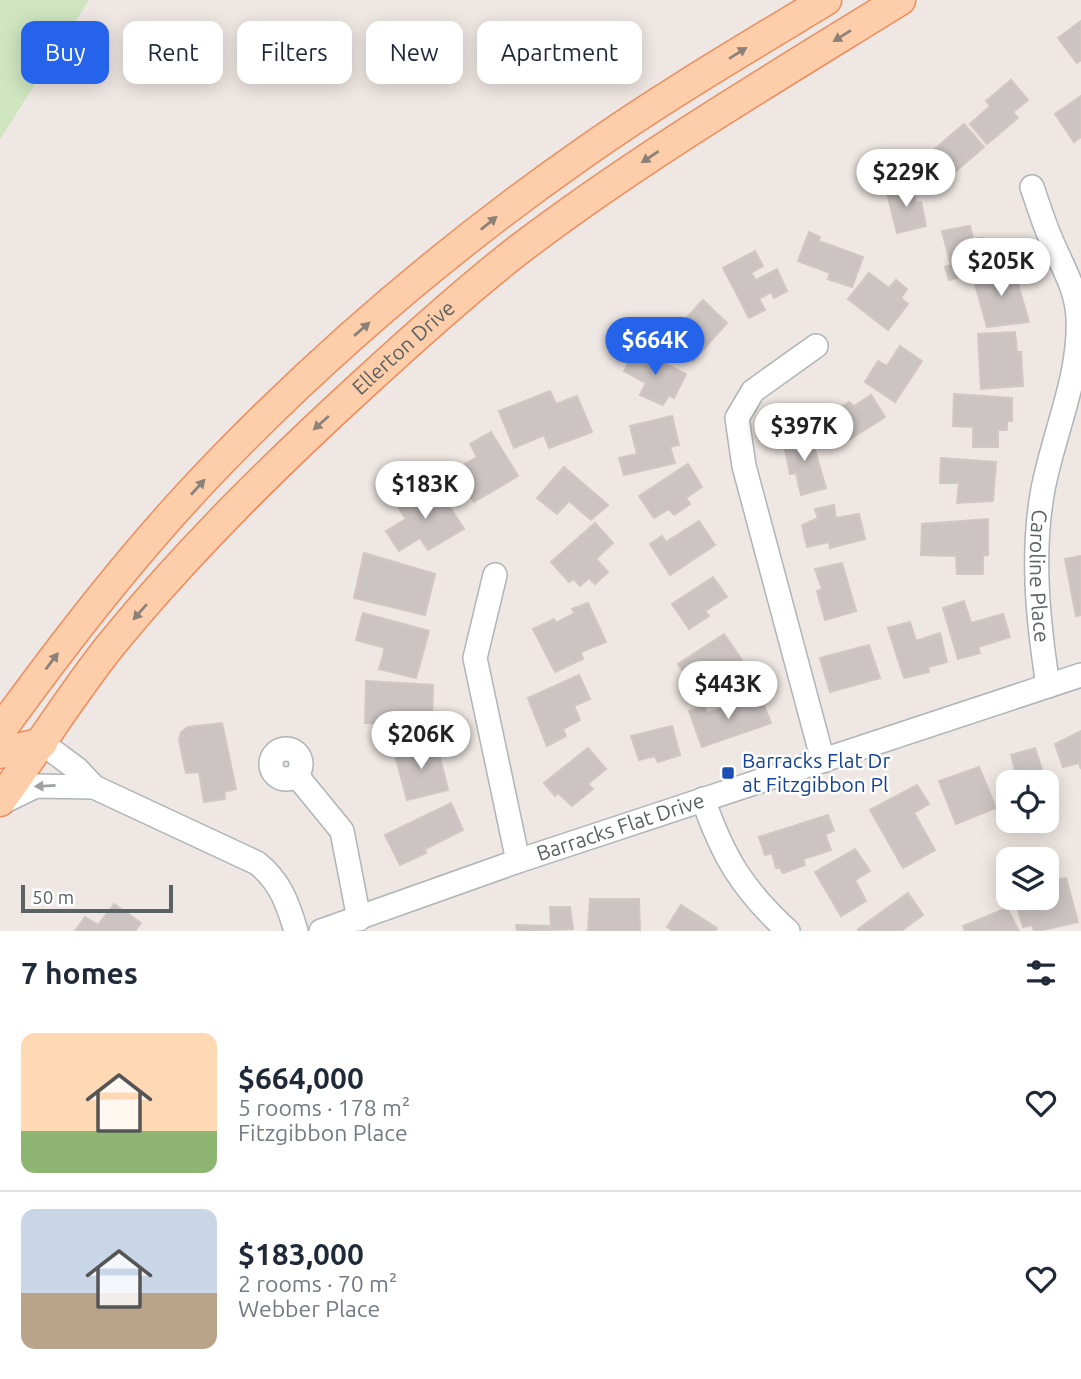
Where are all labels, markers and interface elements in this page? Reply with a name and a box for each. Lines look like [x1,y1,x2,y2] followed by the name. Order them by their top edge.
[21,21,109,84] chip: Buy
[123,21,223,84] chip: Rent
[237,21,352,84] chip: Filters
[366,21,463,84] chip: New
[477,21,642,84] chip: Apartment
[833,29,852,42] one-way arrow
[728,47,747,60] one-way arrow
[857,150,955,209] pin: $229K
[640,151,660,164] one-way arrow
[872,159,940,184] text: $229K
[481,216,498,231] one-way arrow
[952,238,1050,298] pin: $205K
[967,248,1035,273] text: $205K
[347,295,459,399] street label: Ellerton Drive
[606,318,704,377] pin: $664K
[353,321,371,337] one-way arrow
[621,327,689,352] text: $664K
[755,404,853,463] pin: $397K
[770,413,838,438] text: $397K
[312,415,330,431] one-way arrow
[376,462,474,521] pin: $183K
[391,471,459,496] text: $183K
[190,478,206,496] one-way arrow
[1026,508,1055,644] street label: Caroline Place
[133,604,148,621] one-way arrow
[45,652,59,670] one-way arrow
[679,662,777,721] pin: $443K
[694,671,762,696] text: $443K
[372,712,470,771] pin: $206K
[387,721,455,746] text: $206K
[742,748,890,796] place label: Barracks Flat Dr at Fitzgibbon Pl
[720,765,736,781] marker: Barracks Flat Dr at Fitzgibbon Pl
[996,770,1059,910] map controls
[996,770,1059,833] button: locate
[34,781,56,792] one-way arrow
[533,787,707,865] street label: Barracks Flat Drive
[996,847,1059,910] button: layers
[21,882,173,914] scale bar
[32,886,74,908] text: 50 m
[1022,954,1060,992] icon: filters
[21,956,138,990] text: 7 homes
[77,1061,161,1145] icon: home
[238,1061,364,1095] text: $664,000
[1022,1084,1060,1122] icon: heart
[238,1095,410,1120] text: 5 rooms · 178 m²
[238,1120,408,1145] text: Fitzgibbon Place
[77,1237,161,1321] icon: home
[238,1237,364,1271] text: $183,000
[1022,1260,1060,1298] icon: heart
[238,1271,397,1296] text: 2 rooms · 70 m²
[238,1296,380,1321] text: Webber Place

